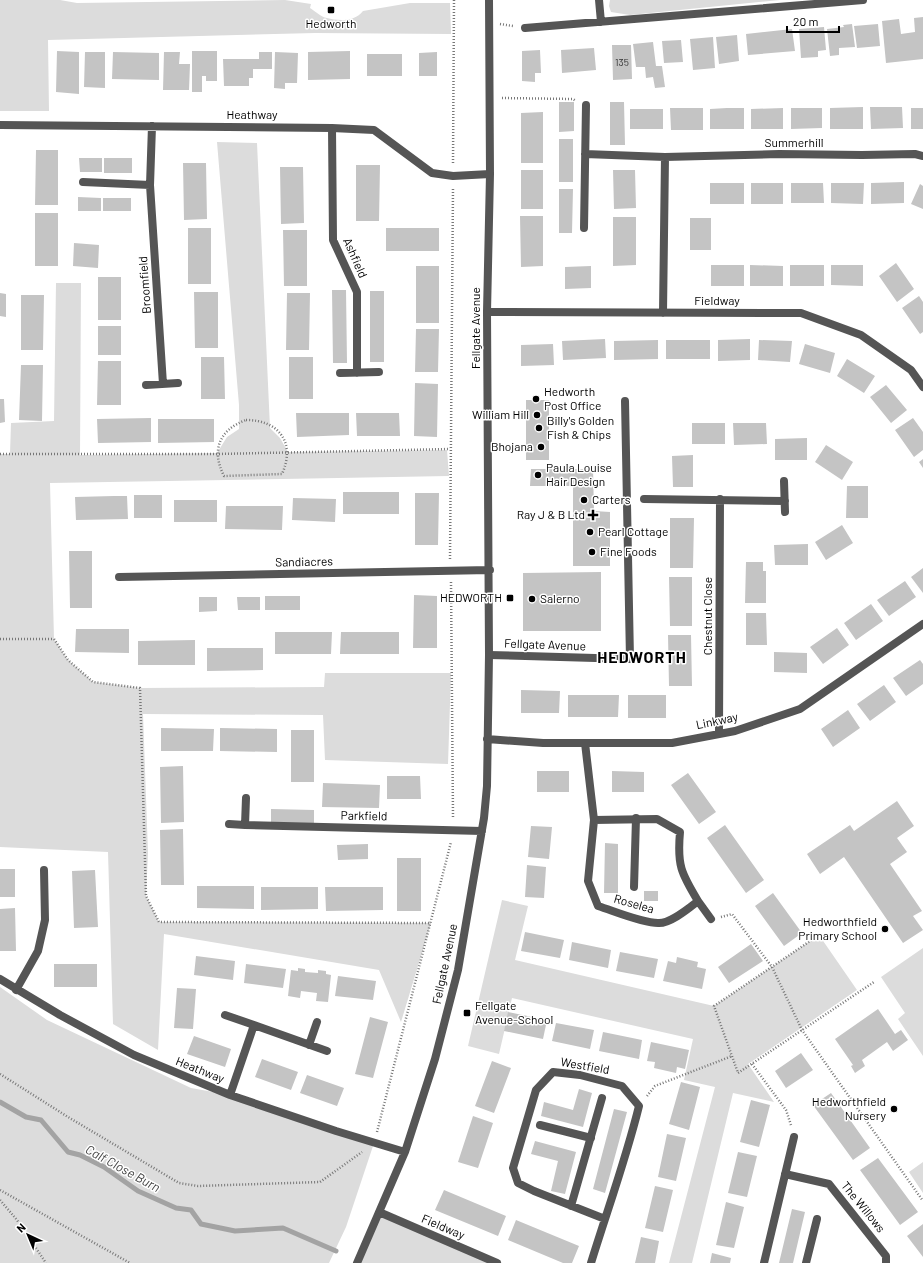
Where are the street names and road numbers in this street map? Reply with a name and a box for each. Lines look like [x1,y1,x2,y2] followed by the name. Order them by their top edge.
[226,107,278,121] street label: Heathway
[764,135,824,149] street label: Summerhill
[341,235,371,280] street label: Ashfield
[135,256,153,314] street label: Broomfield
[468,287,482,369] street label: Fellgate Avenue
[694,293,740,307] street label: Fieldway
[275,553,333,569] street label: Sandiacres
[700,577,714,655] street label: Chestnut Close
[504,636,586,652] street label: Fellgate Avenue
[695,709,739,731] street label: Linkway
[341,808,387,822] street label: Parkfield
[613,891,656,915] street label: Roselea
[429,922,459,1005] street label: Fellgate Avenue
[174,1053,227,1085] street label: Heathway
[560,1054,611,1076] street label: Westfield
[839,1178,889,1235] street label: The Willows
[420,1211,468,1242] street label: Fieldway

